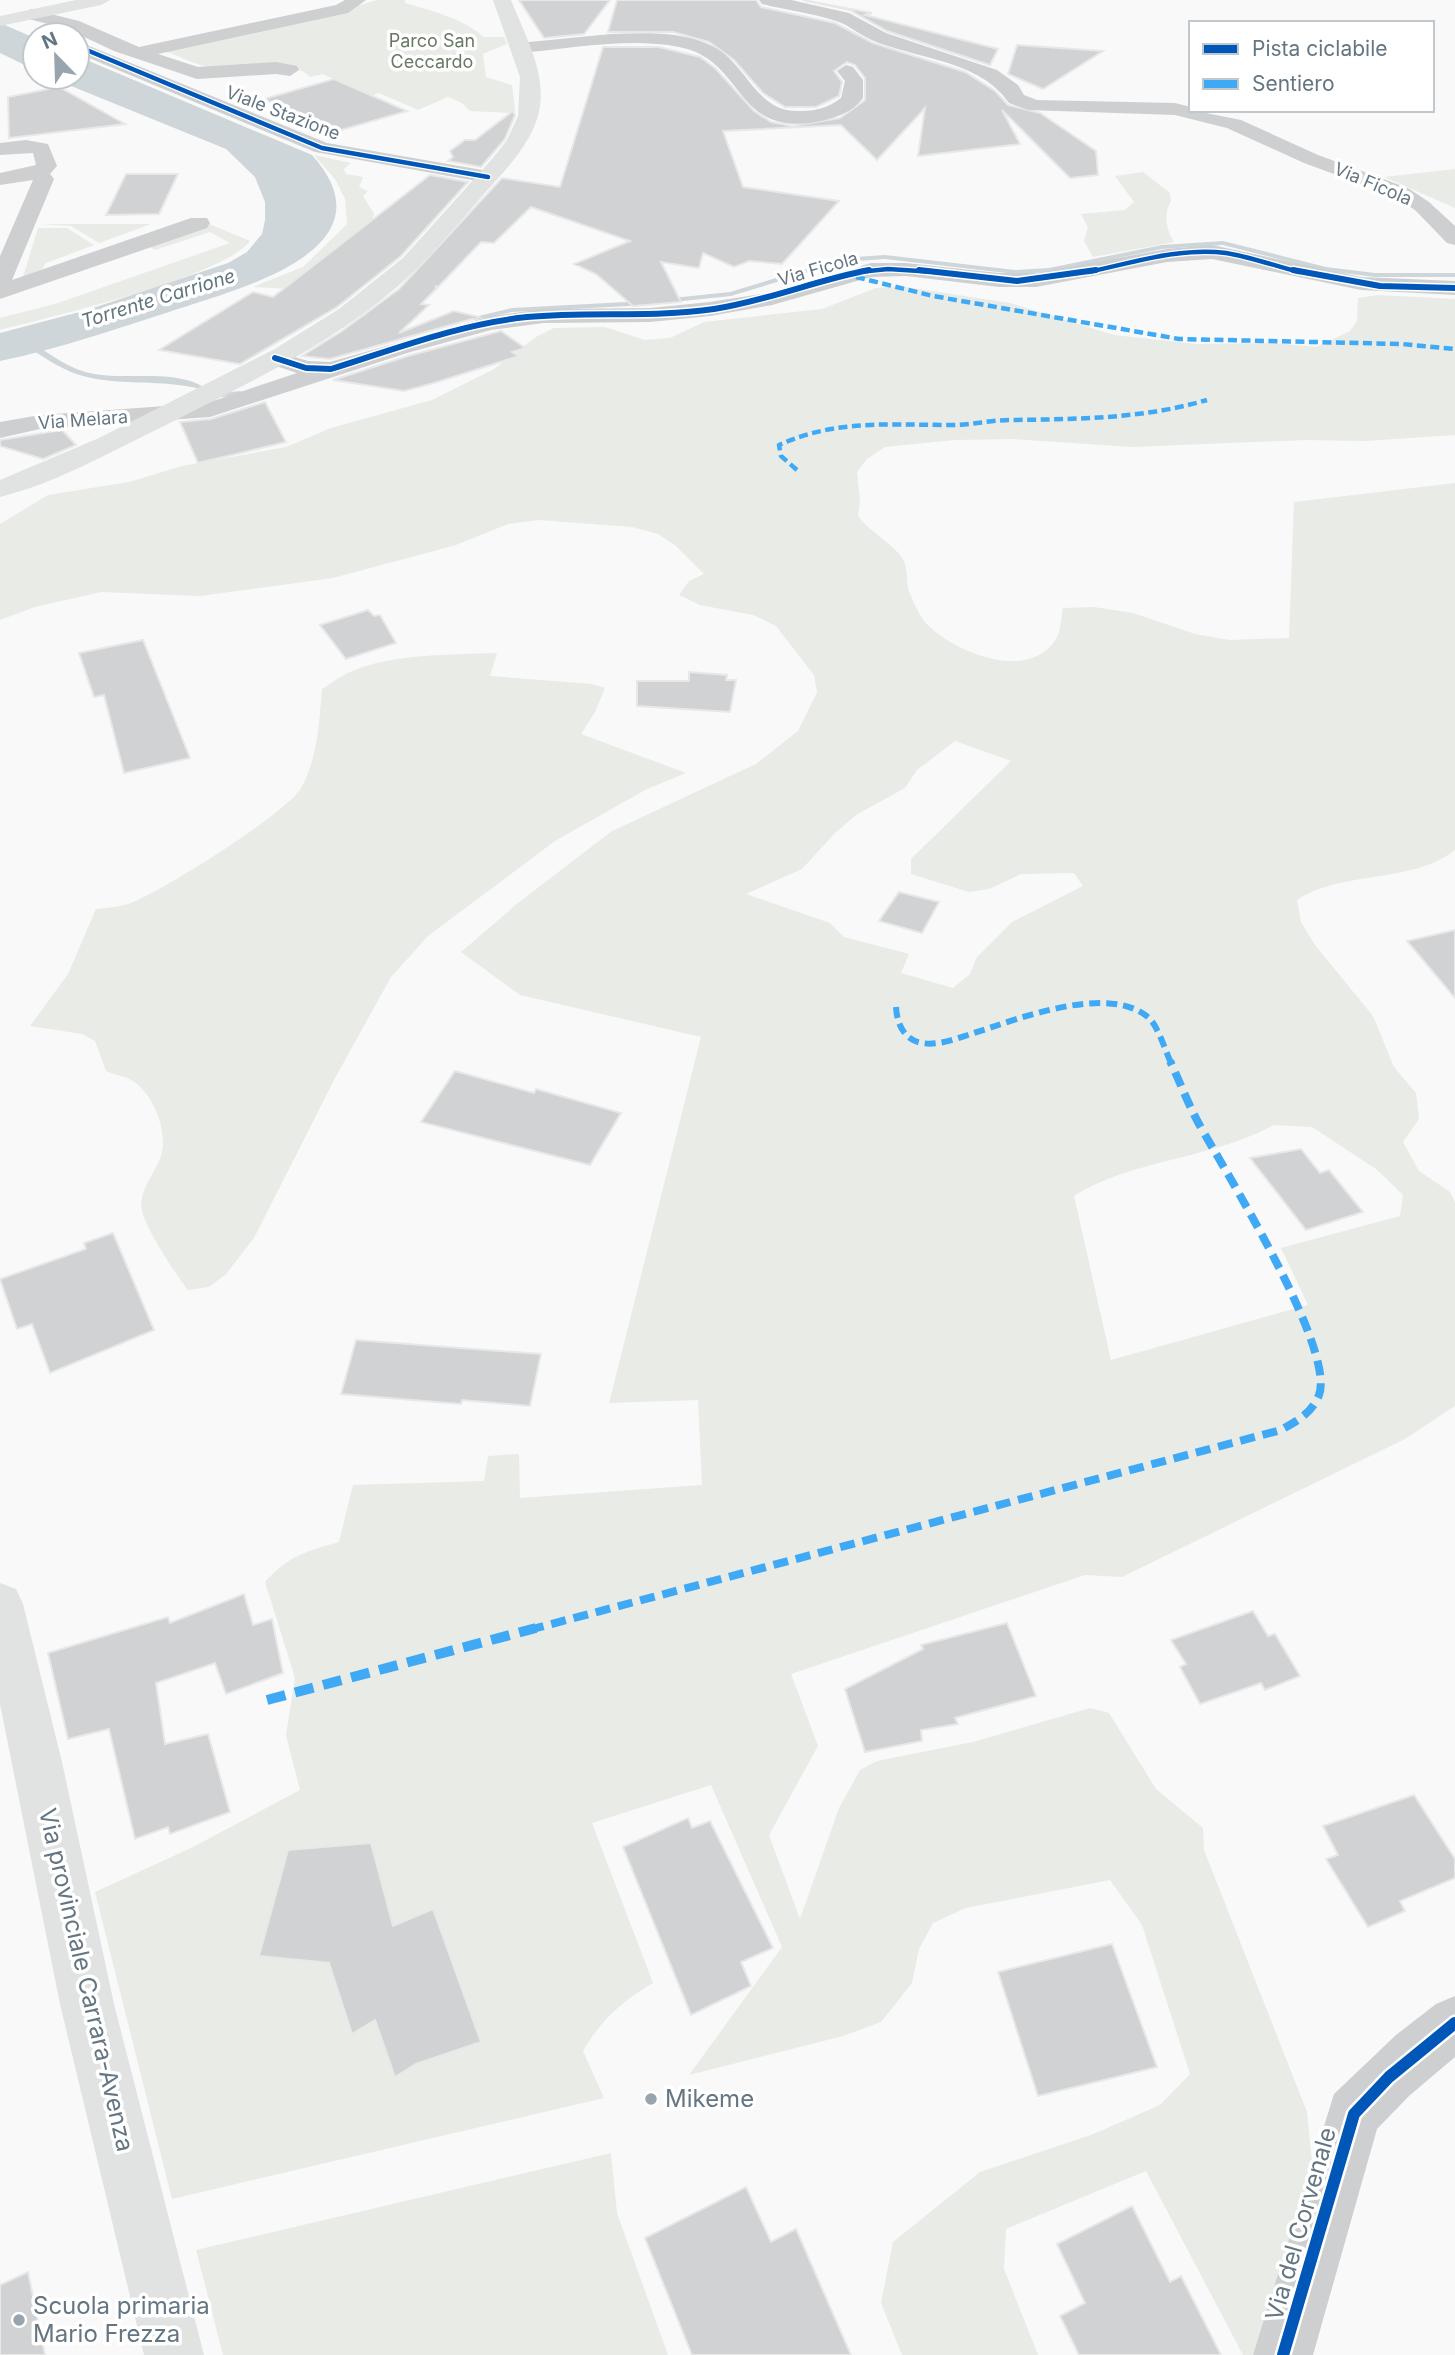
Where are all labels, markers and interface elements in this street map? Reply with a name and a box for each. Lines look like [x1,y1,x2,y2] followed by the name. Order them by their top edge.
[21,21,91,91] north arrow
[1189,21,1434,112] legend
[38,27,61,54] text: N
[389,30,475,72] park label: Parco San Ceccardo
[1252,36,1388,61] text: Pista ciclabile
[1252,71,1334,96] text: Sentiero
[223,81,343,144] street label: Viale Stazione
[1331,158,1415,209] street label: Via Ficola
[775,247,860,290] street label: Via Ficola
[78,264,238,333] water label: Torrente Carrione
[37,406,129,433] street label: Via Melara
[33,1805,140,2154] street label: Via provinciale Carrara-Avenza
[665,2084,754,2113] place label: Mikeme
[643,2091,659,2107] marker: Mikeme
[1259,2124,1342,2324] street label: Via del Corvenale
[33,2291,210,2348] place label: Scuola primaria Mario Frezza
[11,2312,27,2328] marker: Scuola primaria Mario Frezza

